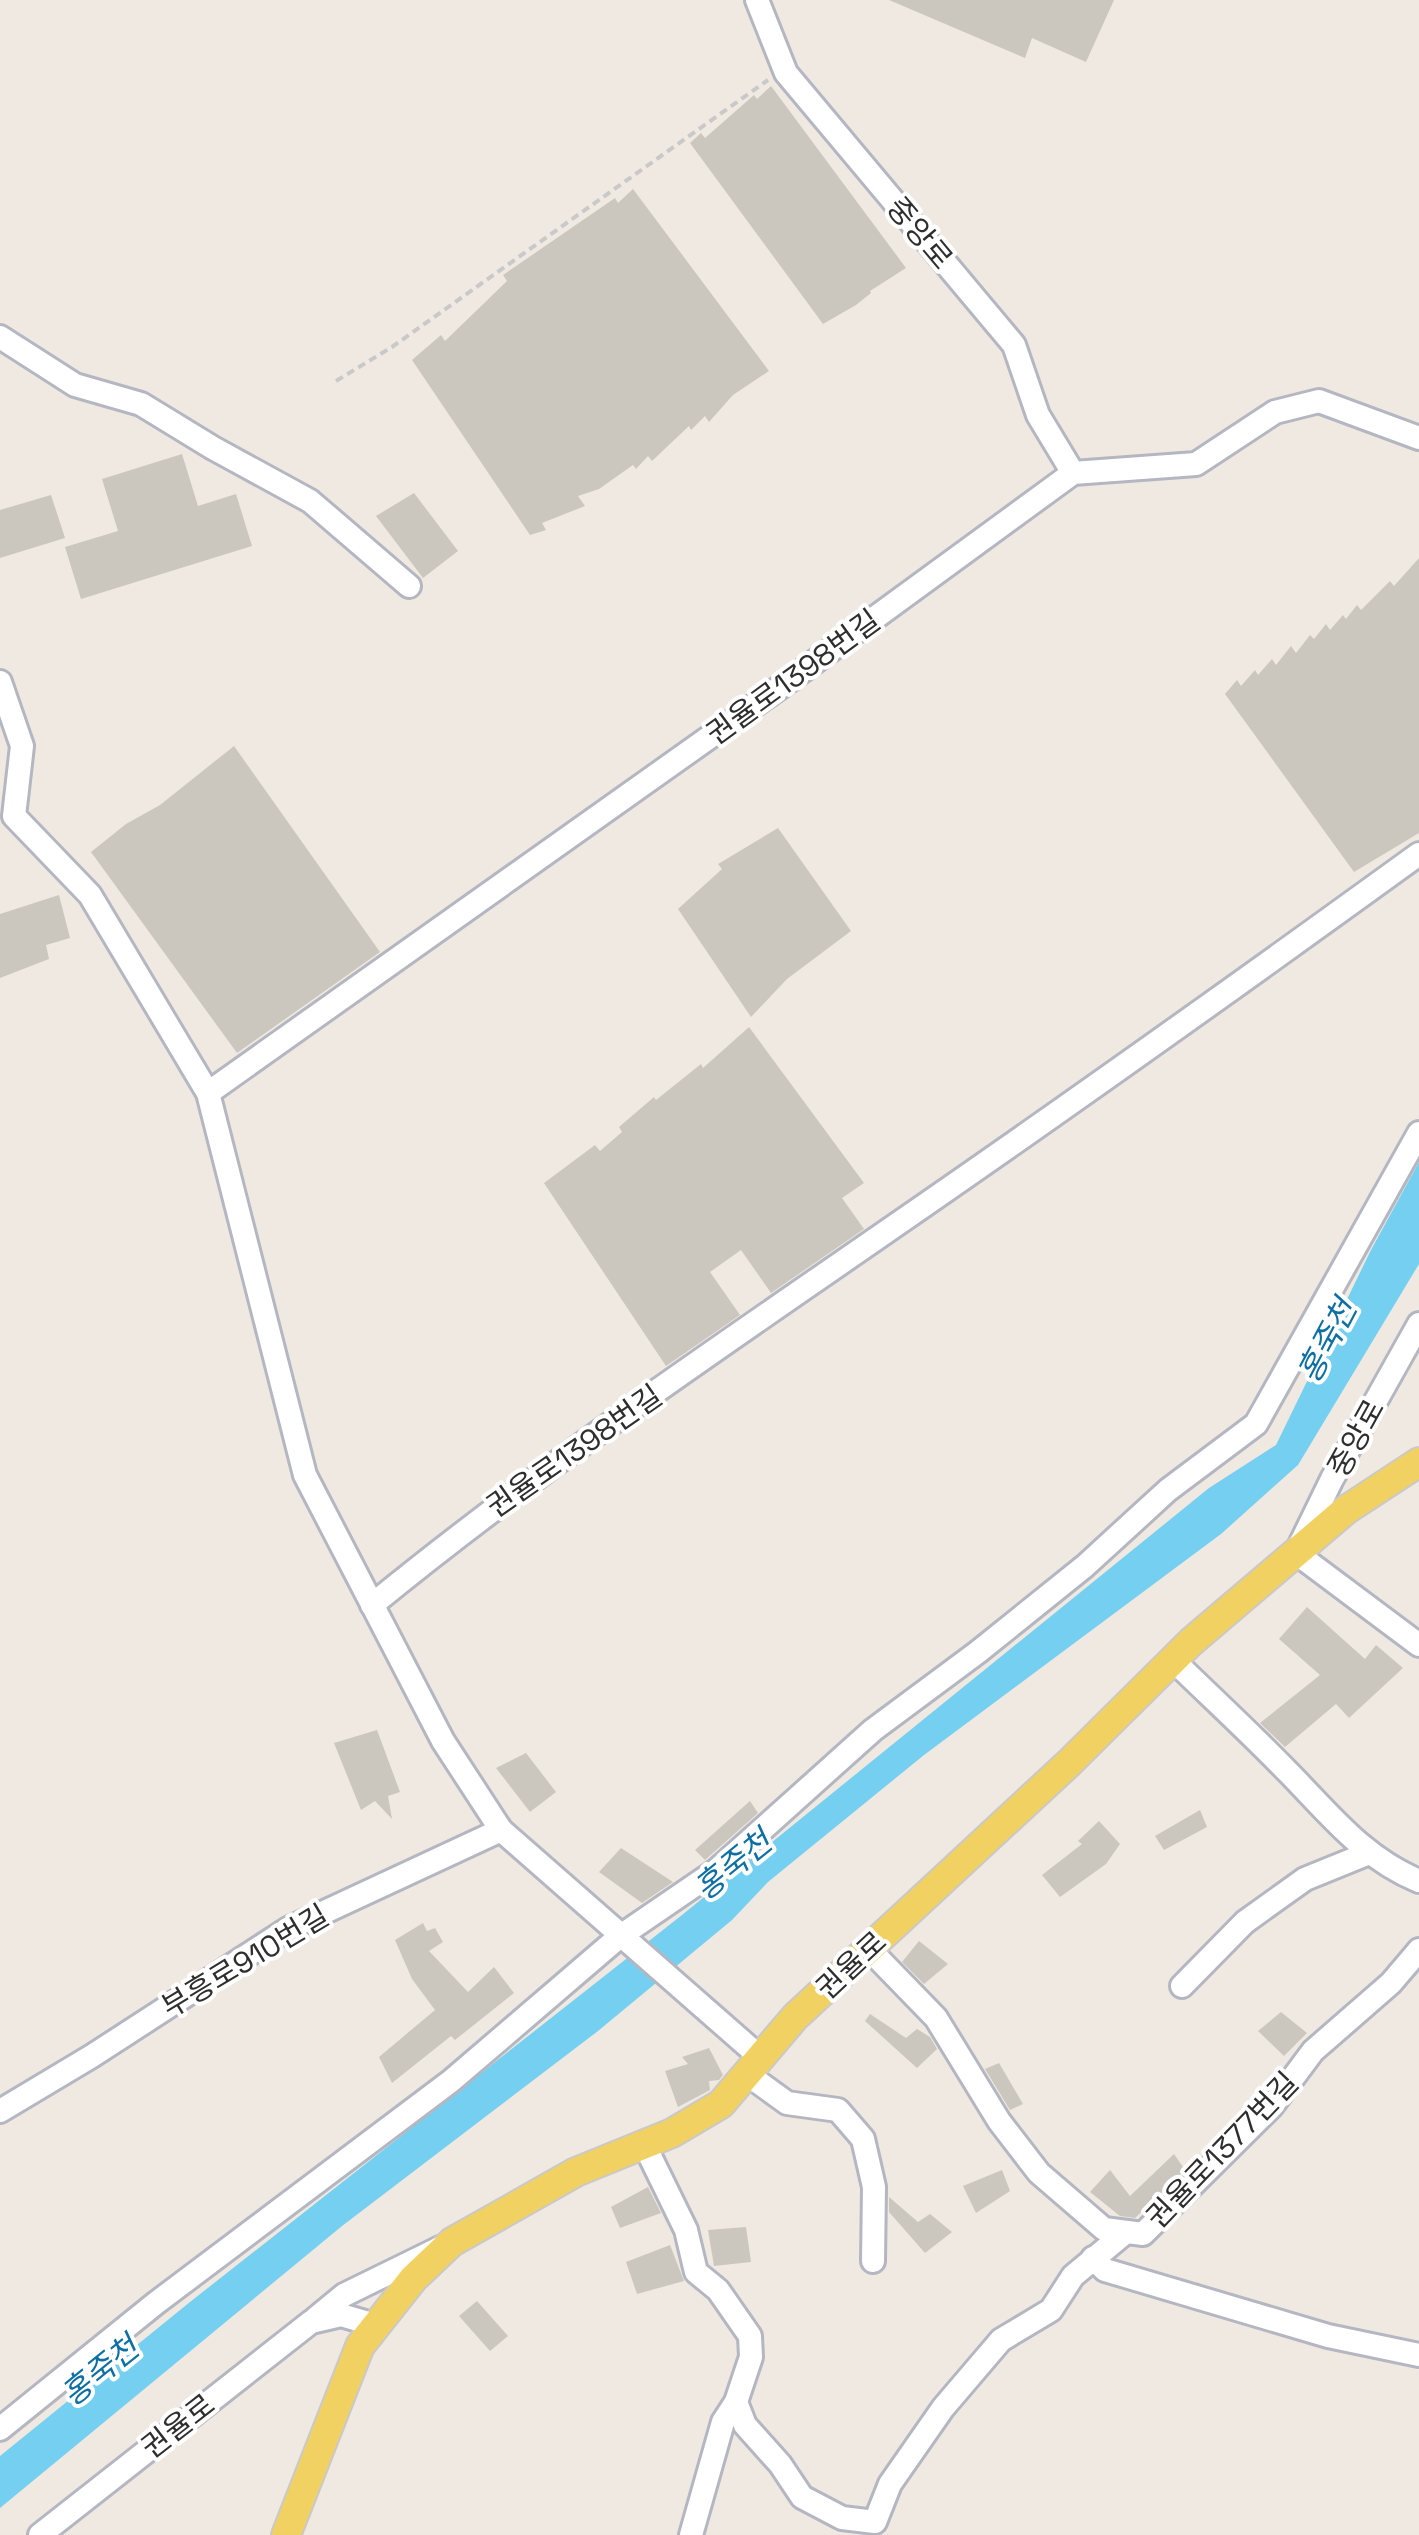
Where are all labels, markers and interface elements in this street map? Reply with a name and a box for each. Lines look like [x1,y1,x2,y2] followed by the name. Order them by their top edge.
[878,189,962,277] street label: 중앙로
[698,601,888,753] street label: 권율로1398번길
[1289,1289,1367,1389] water label: 홍죽천
[479,1376,669,1526] street label: 권율로1398번길
[1319,1392,1393,1484] street label: 중앙로
[686,1819,783,1908] water label: 홍죽천
[154,1896,336,2026] street label: 부흥로910번길
[807,1922,895,2008] street label: 권율로
[1138,2064,1306,2236] street label: 권율로1377번길
[53,2325,150,2414] water label: 홍죽천
[133,2385,223,2467] street label: 권율로

